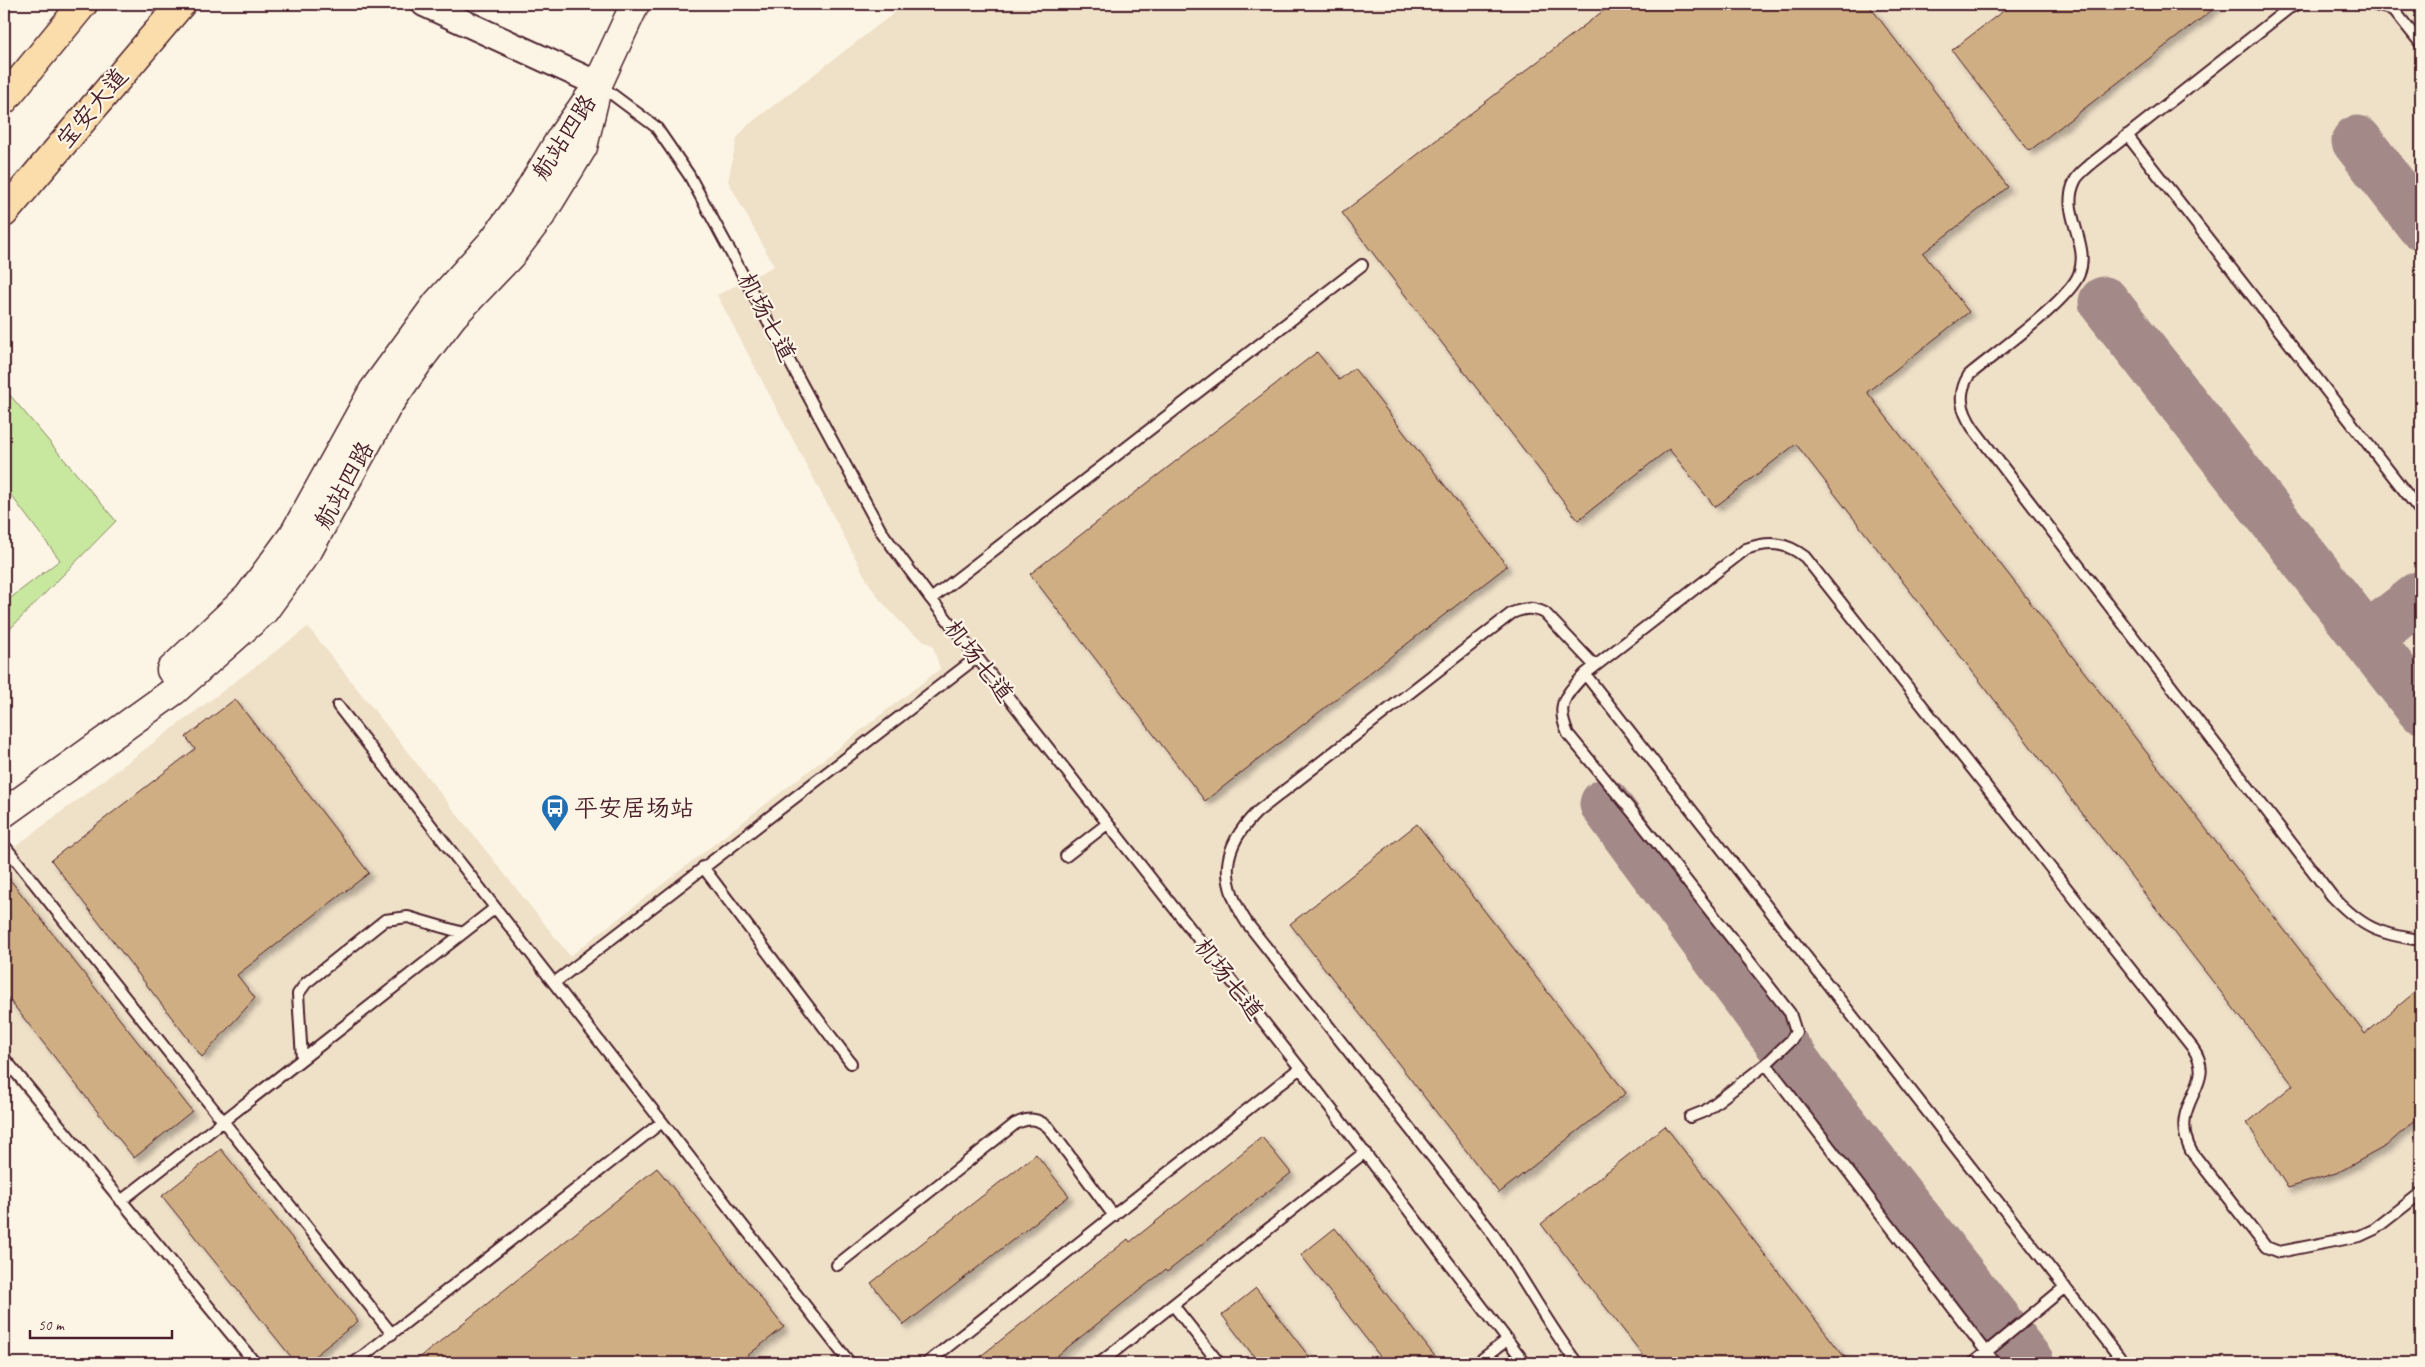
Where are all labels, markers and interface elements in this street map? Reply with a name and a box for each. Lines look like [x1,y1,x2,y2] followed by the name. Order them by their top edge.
[50,62,134,154] street label: 宝安大道
[525,89,603,185] street label: 航站四路
[731,268,803,366] street label: 机场七道
[308,436,380,534] street label: 航站四路
[938,614,1020,708] street label: 机场七道
[540,793,570,832] bus stop icon: 平安居场站
[574,793,694,823] place label: 平安居场站
[1188,932,1270,1026] street label: 机场七道
[30,1307,172,1339] scale bar
[38,1316,65,1335] text: 50 m

